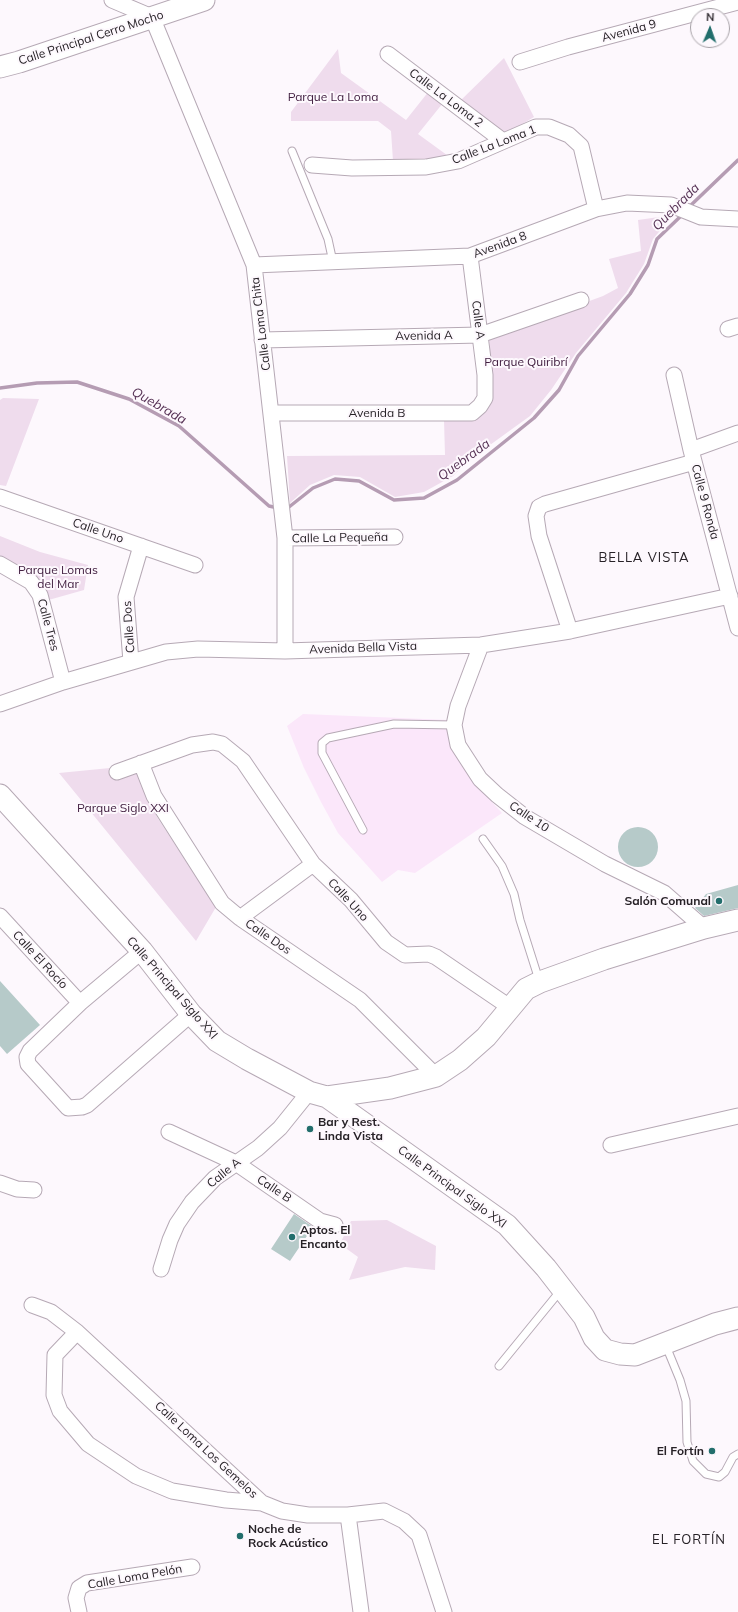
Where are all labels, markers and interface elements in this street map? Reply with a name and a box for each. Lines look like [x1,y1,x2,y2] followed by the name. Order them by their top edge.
[17,8,165,68] street label: Calle Principal Cerro Mocho
[690,8,730,48] north arrow
[706,10,715,24] text: N
[600,17,658,45] street label: Avenida 9
[406,66,486,130] street label: Calle La Loma 2
[288,90,378,104] park label: Parque La Loma
[450,122,538,168] street label: Calle La Loma 1
[649,180,703,234] water label: Quebrada
[471,229,529,261] street label: Avenida 8
[248,276,274,372] street label: Calle Loma Chita
[468,300,488,340] street label: Calle A
[395,328,453,344] street label: Avenida A
[484,355,568,369] park label: Parque Quiribrí
[129,384,189,428] water label: Quebrada
[349,406,405,420] street label: Avenida B
[435,436,493,484] water label: Quebrada
[688,463,722,541] street label: Calle 9 Ronda
[70,516,126,546] street label: Calle Uno
[292,530,388,546] street label: Calle La Pequeña
[598,550,690,566] district label: BELLA VISTA
[18,563,98,591] park label: Parque Lomas del Mar
[34,597,62,653] street label: Calle Tres
[120,600,138,654] street label: Calle Dos
[309,639,417,657] street label: Avenida Bella Vista
[506,798,552,836] street label: Calle 10
[77,801,169,815] park label: Parque Siglo XXI
[325,876,371,924] street label: Calle Uno
[624,894,711,908] place label: Salón Comunal
[714,896,724,906] marker: Salón Comunal
[242,916,294,958] street label: Calle Dos
[9,928,71,992] street label: Calle El Rocío
[124,934,220,1042] street label: Calle Principal Siglo XXI
[318,1115,383,1143] place label: Bar y Rest. Linda Vista
[305,1124,315,1134] marker: Bar y Rest. Linda Vista
[395,1143,509,1231] street label: Calle Principal Siglo XXI
[204,1155,244,1191] street label: Calle A
[254,1172,294,1206] street label: Calle B
[300,1223,350,1251] place label: Aptos. El Encanto
[287,1232,297,1242] marker: Aptos. El Encanto
[152,1399,260,1501] street label: Calle Loma Los Gemelos
[657,1444,704,1458] place label: El Fortín
[707,1446,717,1456] marker: El Fortín
[248,1522,328,1550] place label: Noche de Rock Acústico
[235,1531,245,1541] marker: Noche de Rock Acústico
[652,1532,726,1548] district label: EL FORTÍN
[87,1562,183,1592] street label: Calle Loma Pelón

